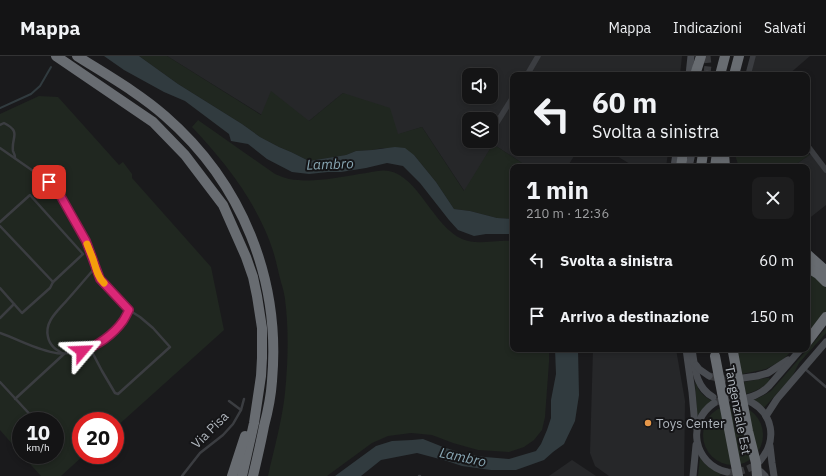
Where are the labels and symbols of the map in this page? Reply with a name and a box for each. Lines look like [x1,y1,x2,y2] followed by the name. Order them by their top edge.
[306,154,354,174] water label: Lambro
[32,165,66,199] pin
[61,330,103,372] position arrow
[721,364,755,456] street label: Tangenziale Est
[188,408,232,452] street label: Via Pisa
[72,412,124,464] speed limit sign: 20
[656,415,725,432] place label: Toys Center
[643,418,653,428] marker: Toys Center
[438,443,488,471] water label: Lambro

